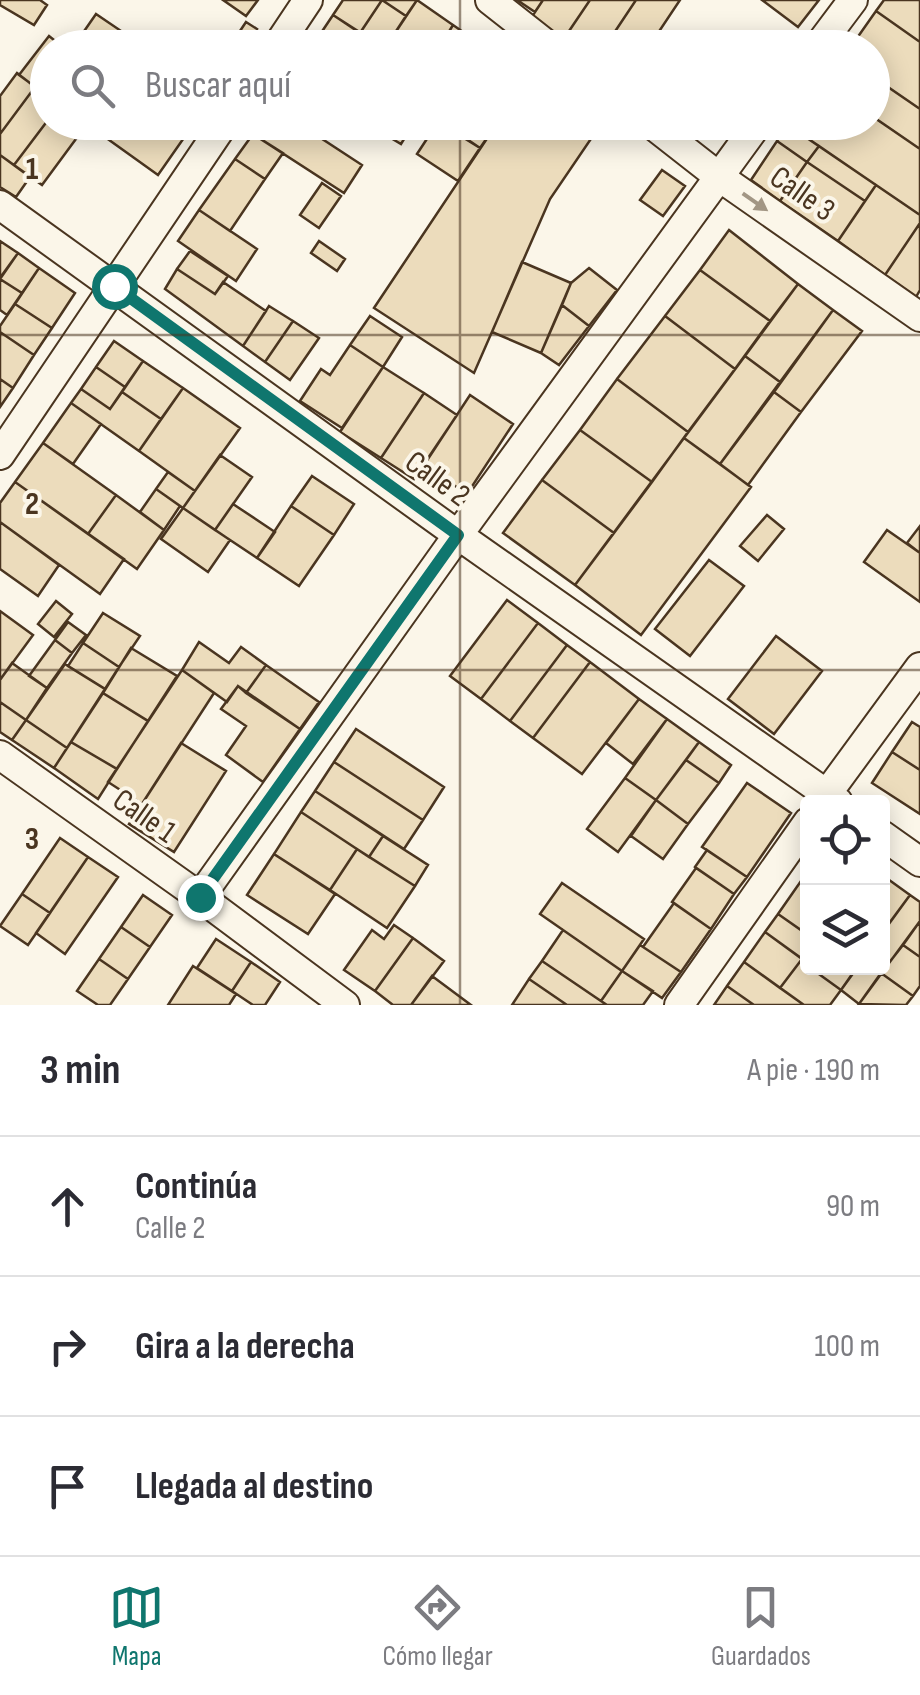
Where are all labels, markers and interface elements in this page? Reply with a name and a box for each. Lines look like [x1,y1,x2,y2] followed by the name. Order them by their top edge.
[30,30,890,140] search box
[65,58,120,113] icon: search
[145,63,291,108] text: Buscar aquí
[26,150,39,189] text: 1
[762,158,842,230] street label: Calle 3
[742,192,768,211] one-way arrow
[92,264,138,310] route start
[397,443,477,516] street label: Calle 2
[25,485,39,524] text: 2
[105,781,183,852] street label: Calle 1
[800,795,890,975] map controls
[800,795,890,885] button: locate
[25,820,39,859] text: 3
[178,875,224,921] route end
[800,885,890,975] button: layers
[40,1045,120,1096] text: 3 min
[747,1051,880,1090] text: A pie · 190 m
[135,1164,257,1209] text: Continúa
[40,1179,95,1234] icon: ahead
[826,1187,880,1226] text: 90 m
[135,1209,205,1248] text: Calle 2
[40,1319,95,1374] icon: right
[135,1324,355,1369] text: Gira a la derecha
[815,1327,880,1366] text: 100 m
[40,1459,95,1514] icon: arrive
[135,1464,373,1509] text: Llegada al destino
[109,1580,164,1673] tab: Mapa
[382,1580,493,1673] tab: Cómo llegar
[711,1580,811,1673] tab: Guardados

